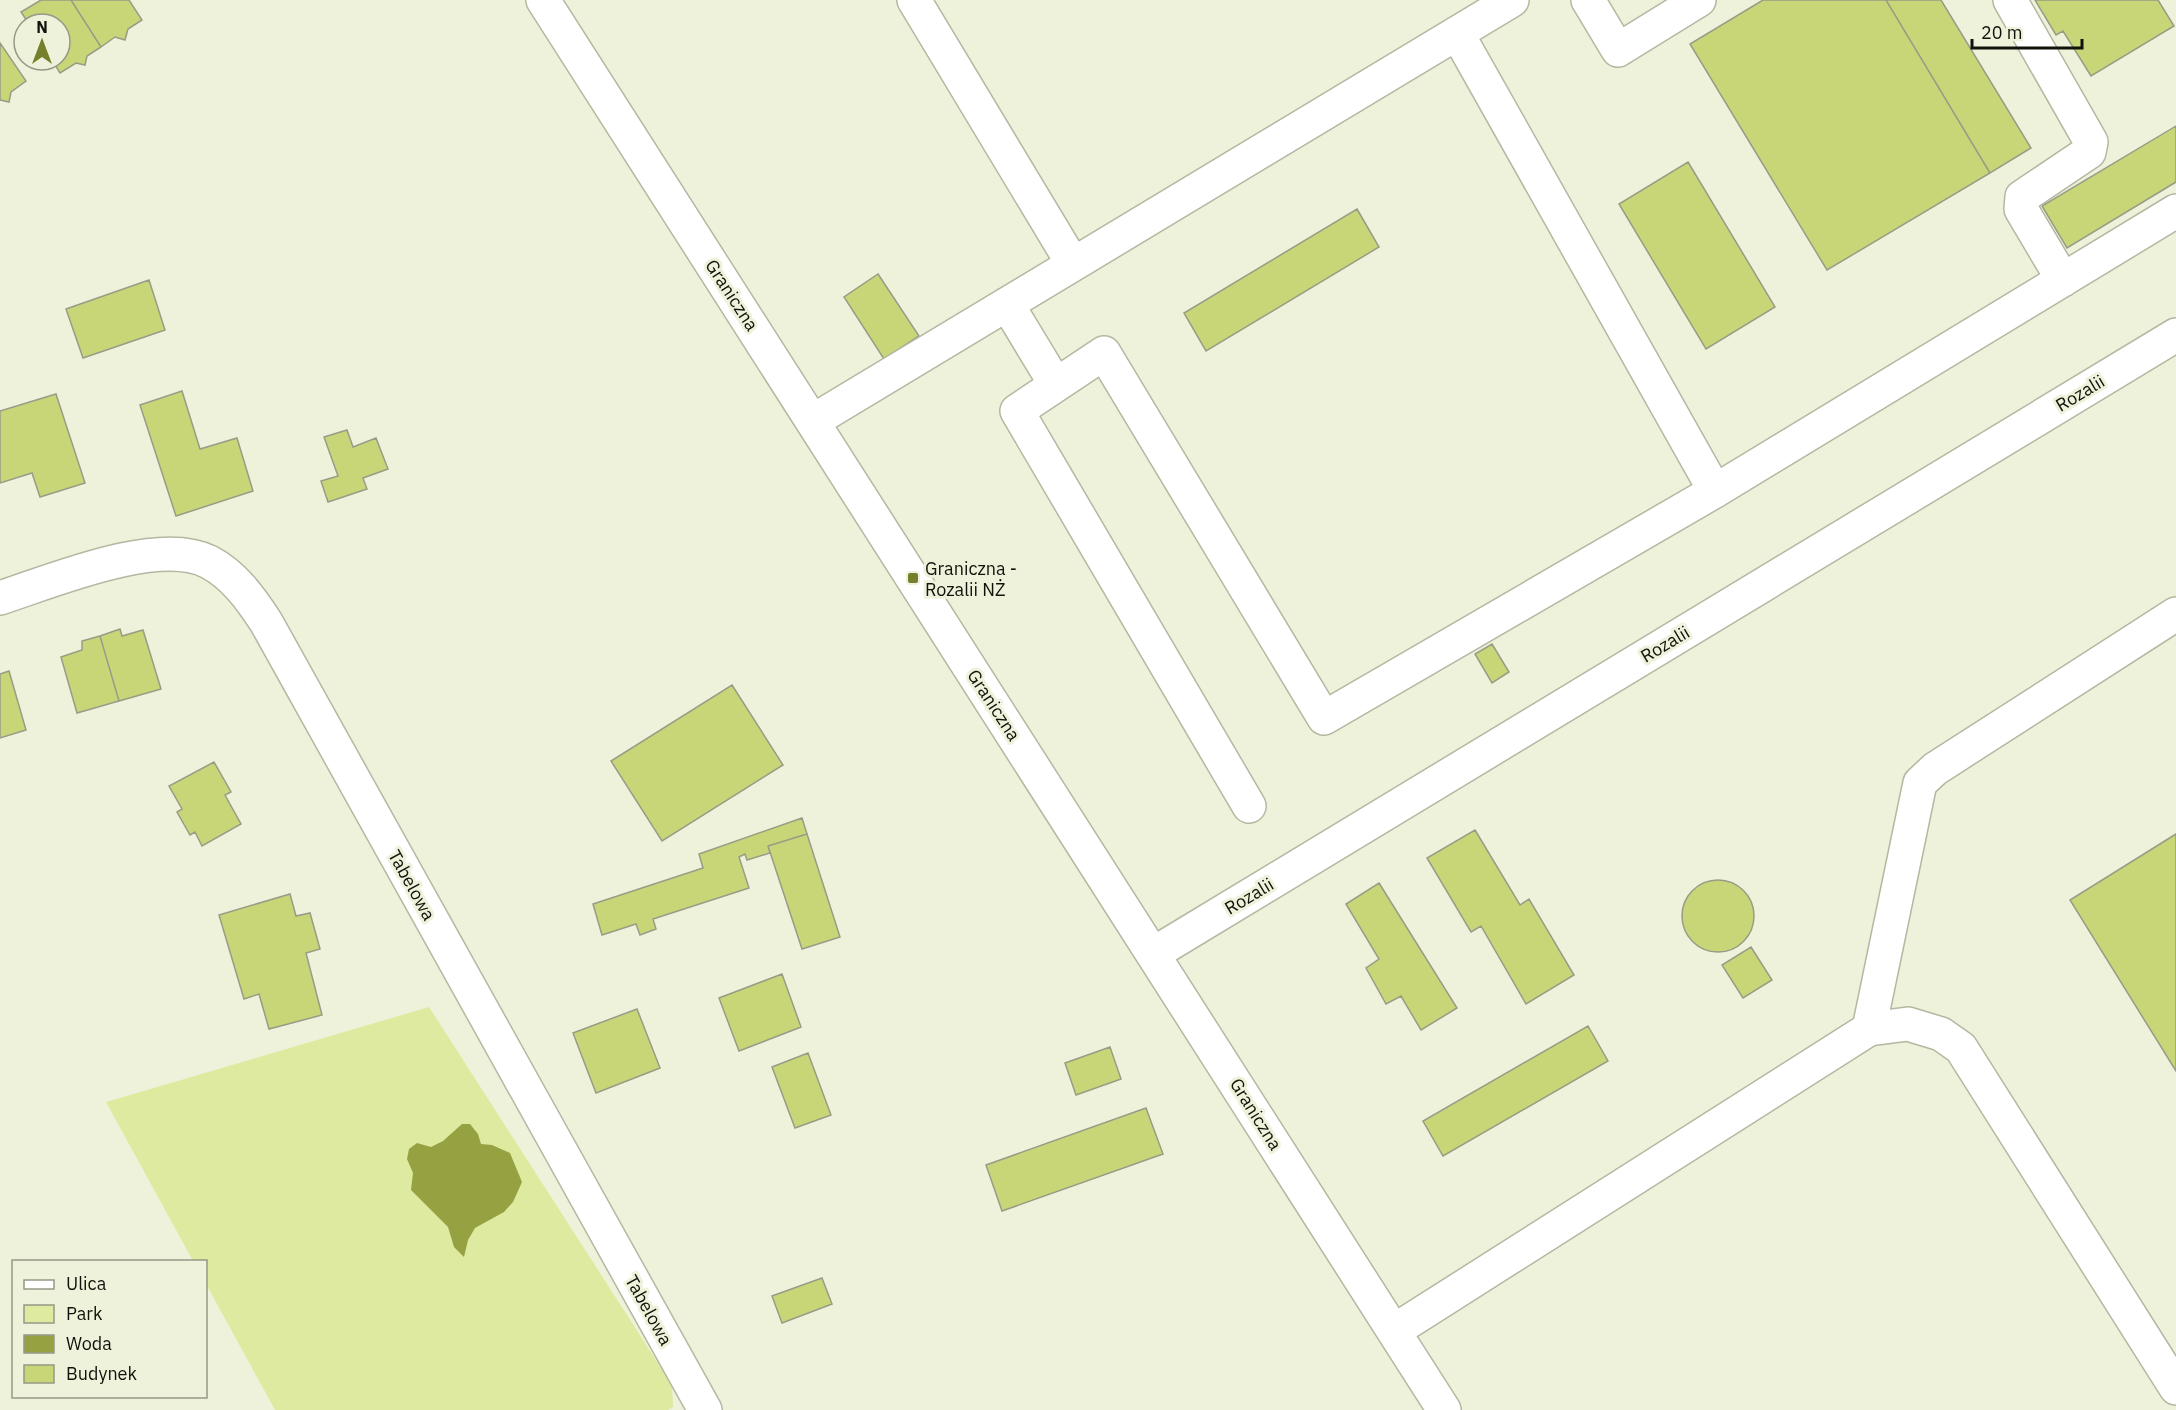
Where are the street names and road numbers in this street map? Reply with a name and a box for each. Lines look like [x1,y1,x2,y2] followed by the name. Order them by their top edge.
[700,255,764,335] street label: Graniczna
[2051,369,2109,417] street label: Rozalii
[1636,620,1694,668] street label: Rozalii
[962,665,1026,745] street label: Graniczna
[383,846,441,925] street label: Tabelowa
[1220,872,1278,920] street label: Rozalii
[1225,1074,1287,1155] street label: Graniczna
[620,1271,678,1350] street label: Tabelowa

